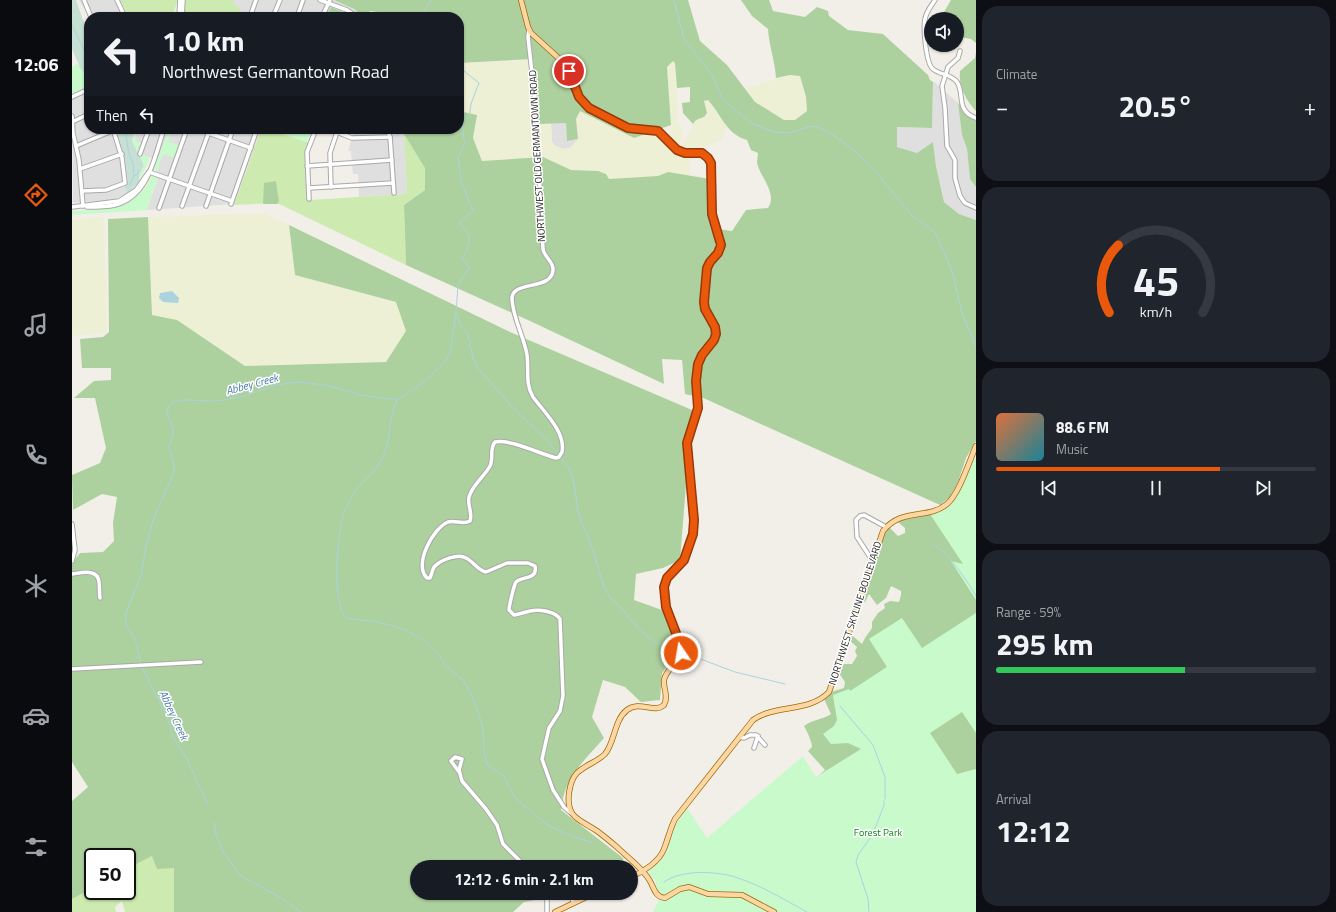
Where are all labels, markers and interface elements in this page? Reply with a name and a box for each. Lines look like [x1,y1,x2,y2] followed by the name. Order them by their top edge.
[924,12,964,52] map controls
[924,12,964,52] button: sound
[162,19,245,62] text: 1.0 km
[96,28,148,80] icon: left
[14,51,58,78] text: 12:06
[552,54,586,88] pin
[162,58,389,85] text: Northwest Germantown Road
[558,60,580,82] icon: arrive
[996,64,1037,84] text: Climate
[525,70,549,242] street label: NORTHWEST OLD GERMANTOWN ROAD
[1119,83,1193,129] text: 20.5°
[996,90,1008,124] text: −
[1304,90,1316,124] text: +
[96,104,128,127] text: Then
[136,104,158,126] icon: left
[22,181,50,209] icon: directions
[1133,249,1179,312] text: 45
[1140,300,1172,322] text: km/h
[22,311,50,339] icon: music
[224,369,281,399] water label: Abbey Creek
[1056,416,1109,439] text: 88.6 FM
[1056,439,1088,459] text: Music
[22,441,50,469] icon: phone
[1038,477,1060,499] icon: previous
[1145,477,1167,499] icon: pause
[1252,477,1274,499] icon: next
[825,539,885,687] street label: NORTHWEST SKYLINE BOULEVARD
[22,572,50,600] icon: climate
[996,602,1061,622] text: Range · 59%
[996,621,1094,667] text: 295 km
[660,632,702,674] position arrow
[155,687,193,744] water label: Abbey Creek
[22,702,50,730] icon: car
[996,789,1031,809] text: Arrival
[996,808,1071,854] text: 12:12
[854,825,902,840] park label: Forest Park
[22,833,50,861] icon: filters
[84,848,136,900] speed limit sign: 50
[454,868,594,891] text: 12:12 · 6 min · 2.1 km

